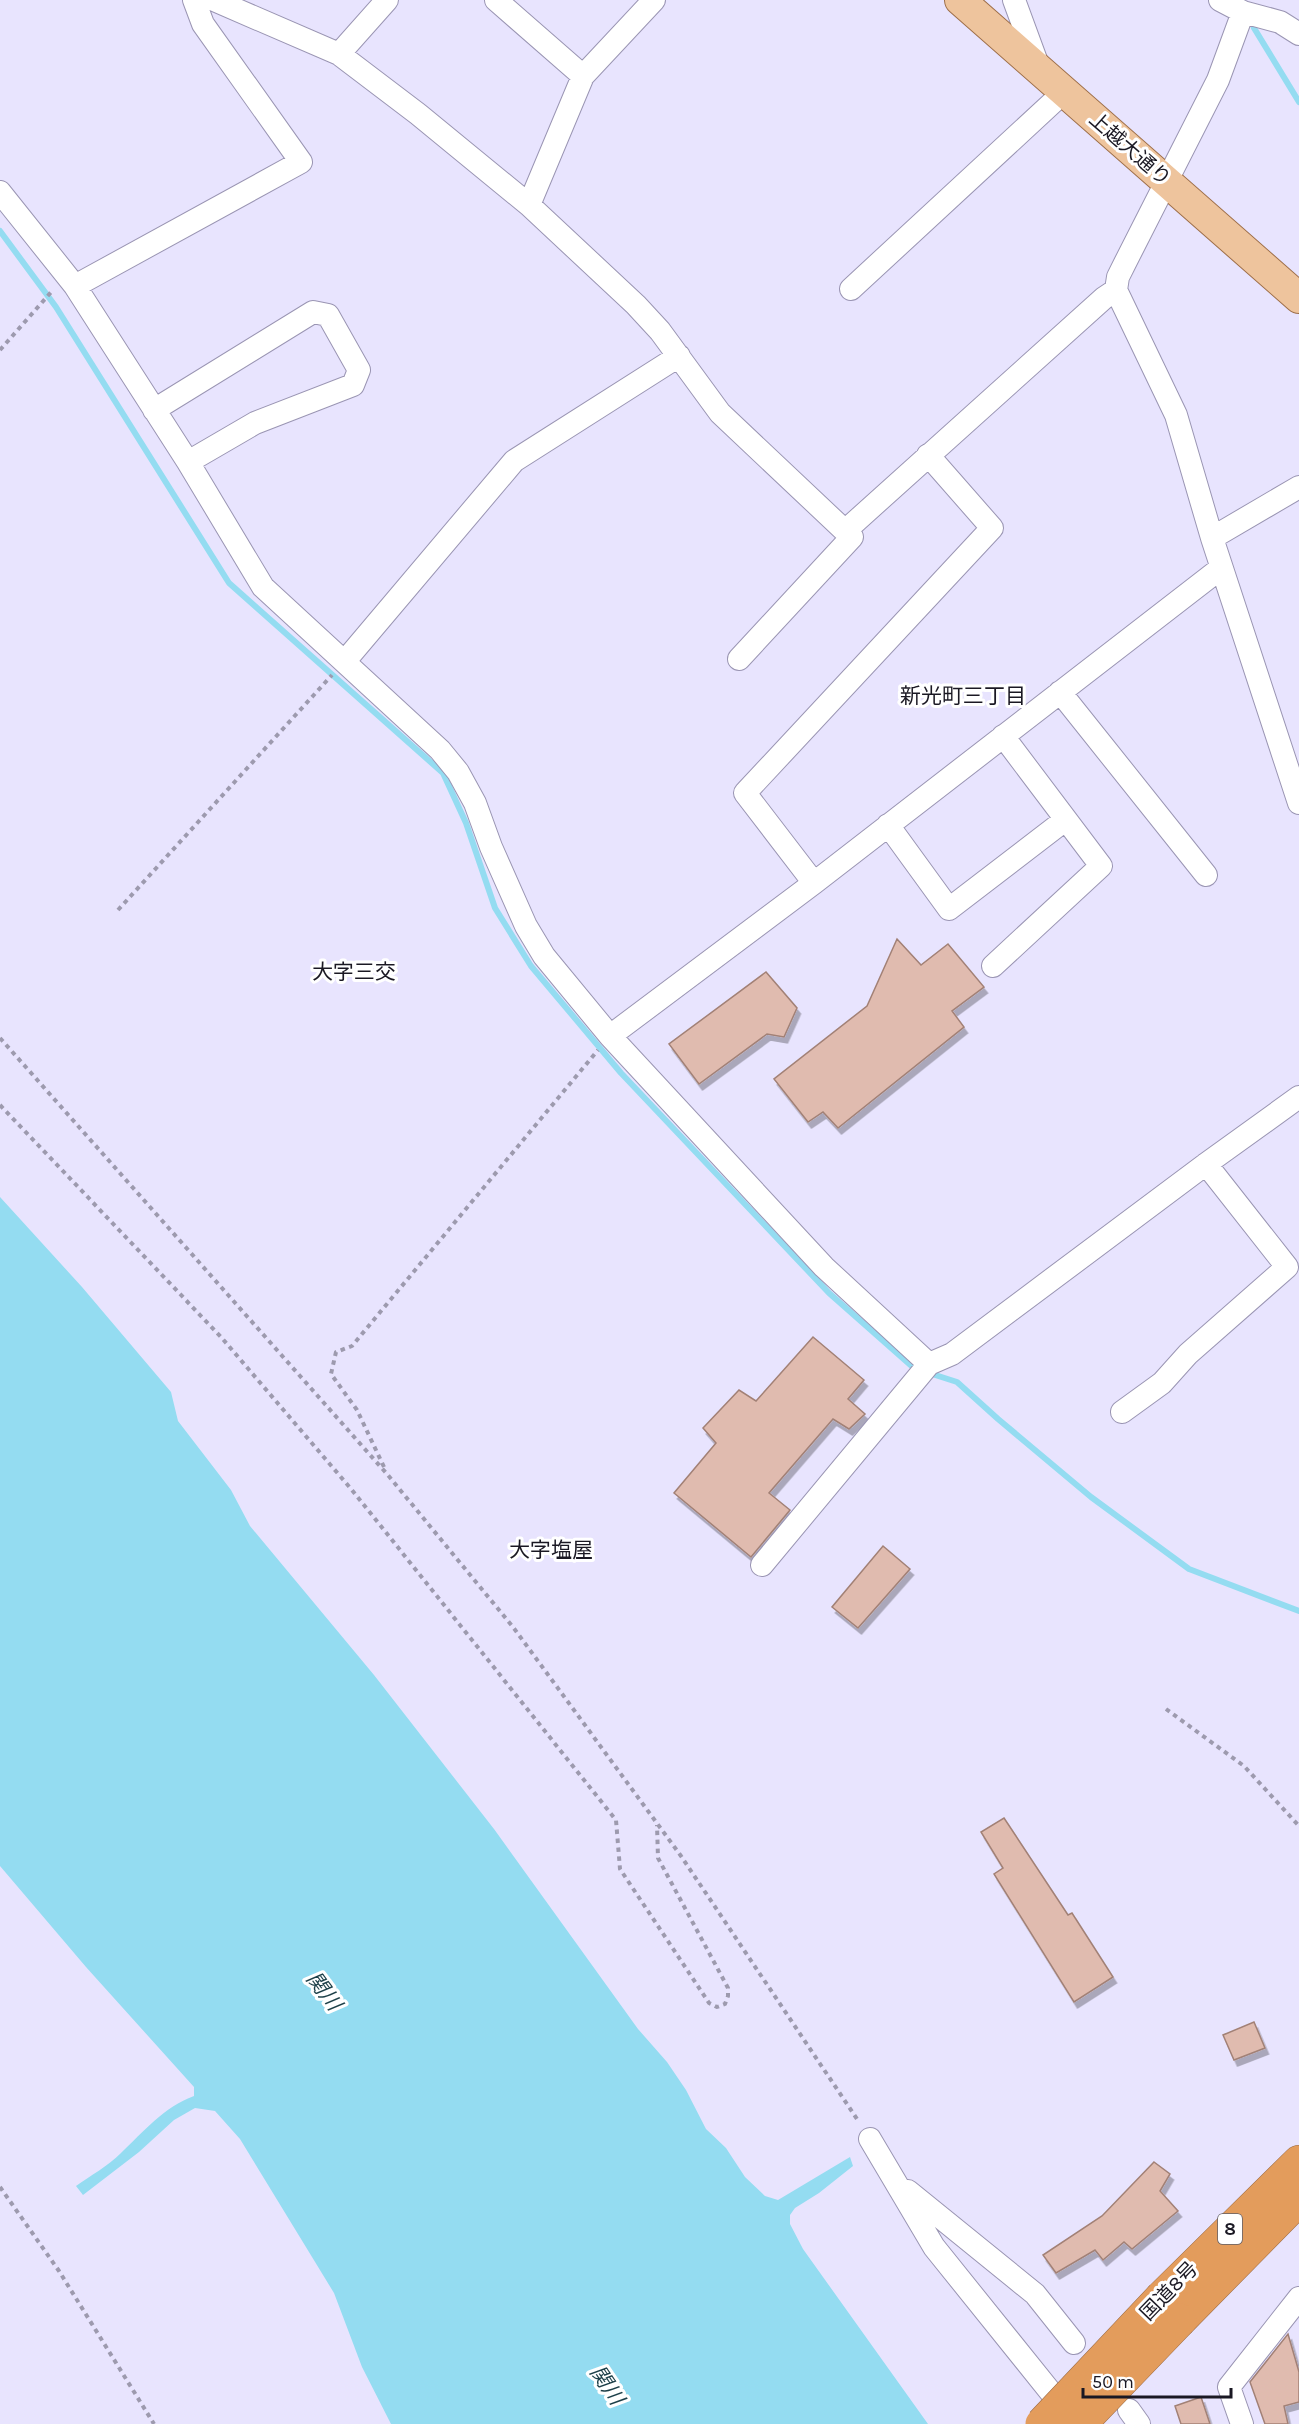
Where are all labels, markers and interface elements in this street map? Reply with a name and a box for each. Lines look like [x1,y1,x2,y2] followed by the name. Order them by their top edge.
[1085,108,1175,190] street label: 上越大通り
[900,684,1026,708] district label: 新光町三丁目
[312,960,396,984] district label: 大字三交
[509,1538,593,1562] district label: 大字塩屋
[302,1967,347,2017] water label: 関川
[1218,2214,1242,2244] road number: 8
[1136,2257,1202,2325] street label: 国道8号
[585,2361,630,2411] water label: 関川
[1083,2361,1232,2399] scale bar
[1092,2371,1134,2393] text: 50 m

